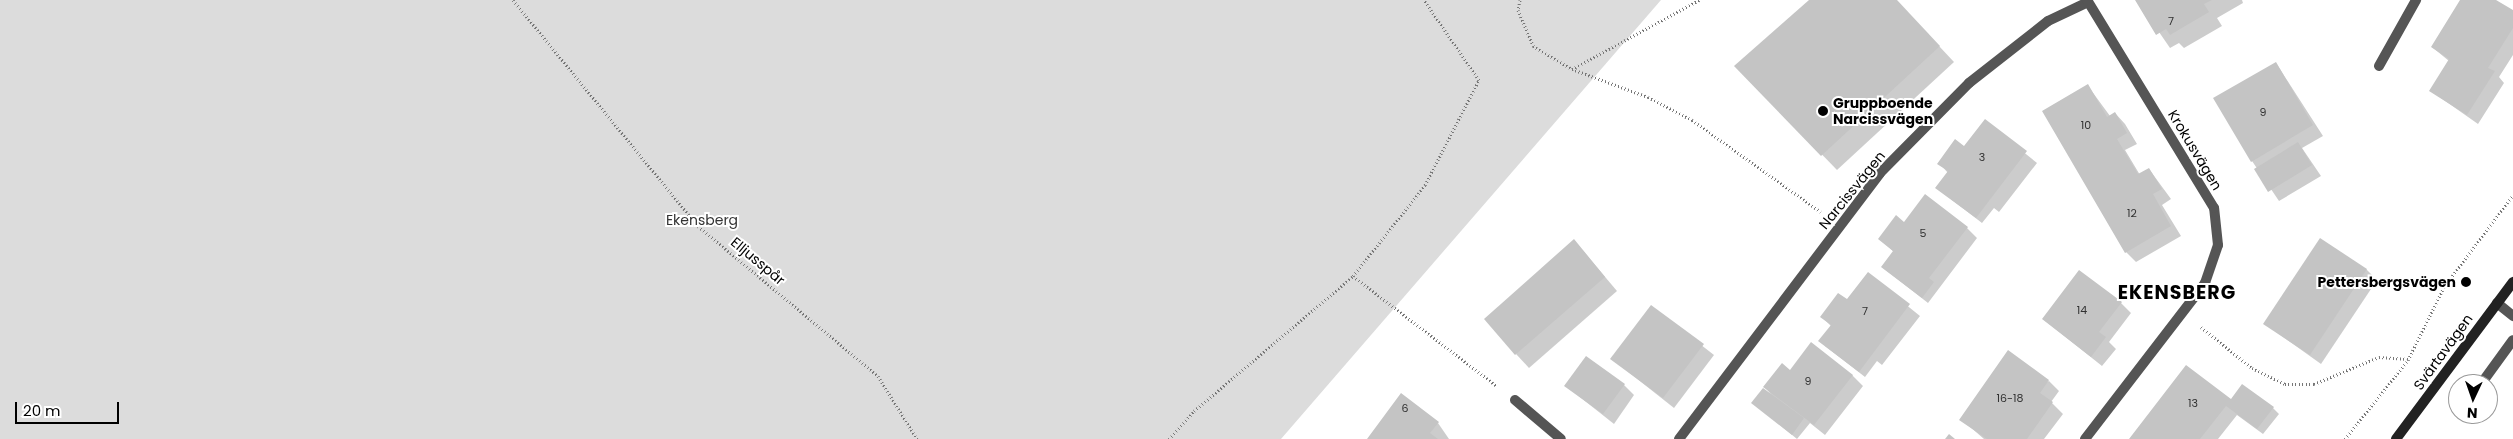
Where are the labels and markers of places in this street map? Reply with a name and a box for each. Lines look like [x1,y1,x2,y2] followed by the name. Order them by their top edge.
[1833,95,1933,128] place label: Gruppboende Narcissvägen
[1817,105,1829,117] marker: Gruppboende Narcissvägen
[2318,274,2456,290] place label: Pettersbergsvägen
[2460,276,2472,288] marker: Pettersbergsvägen

